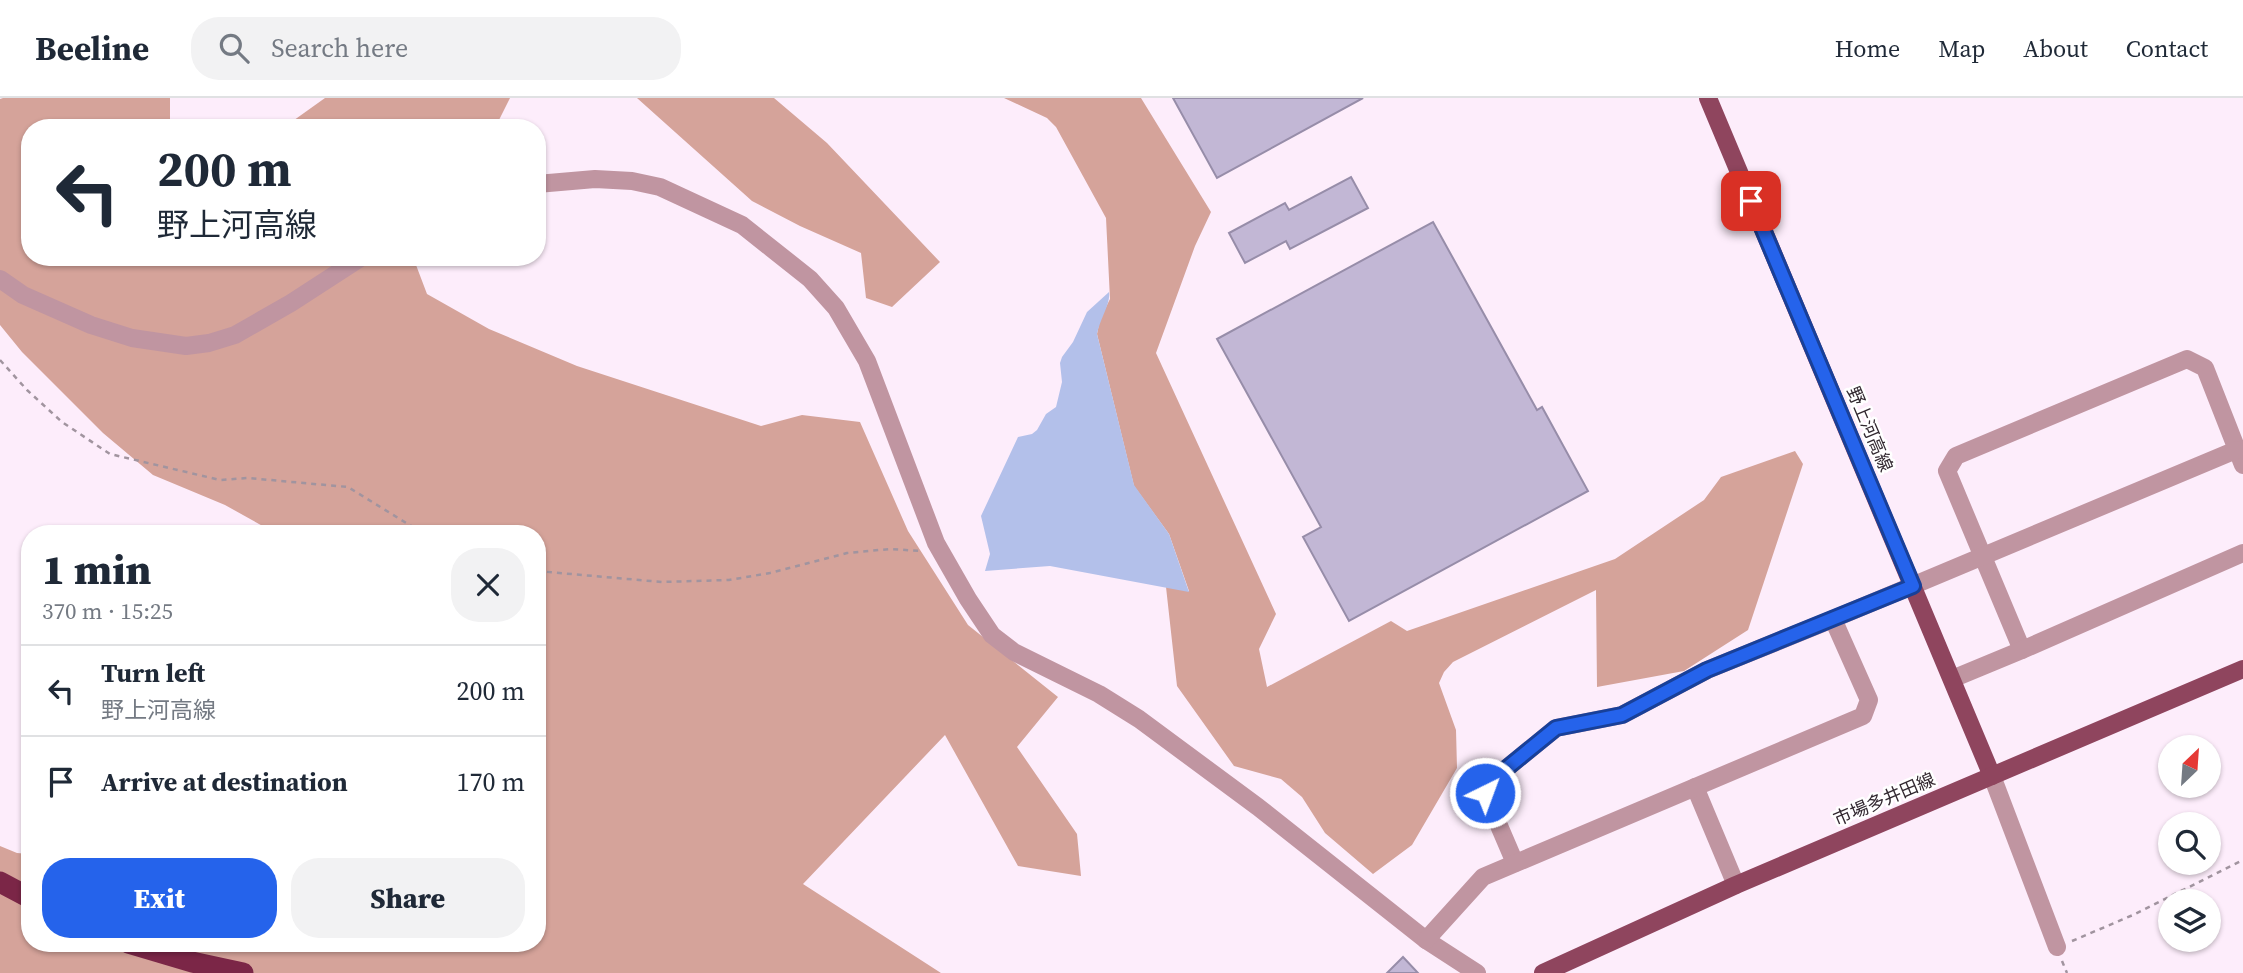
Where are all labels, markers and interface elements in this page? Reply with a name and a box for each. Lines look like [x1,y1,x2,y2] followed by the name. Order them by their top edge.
[191,17,681,80] search box
[35,26,149,71] text: Beeline
[215,29,253,67] icon: search
[271,30,408,66] text: Search here
[1835,32,1900,65] text: Home
[1938,32,1985,65] text: Map
[2023,32,2088,65] text: About
[2126,32,2208,65] text: Contact
[157,135,292,202] text: 200 m
[42,147,133,238] icon: left
[1721,171,1781,231] pin
[1732,182,1770,220] icon: arrive
[157,203,317,247] text: 野上河高線
[1841,383,1899,475] street label: 野上河高線
[42,540,152,598] text: 1 min
[451,548,525,622] button: close
[42,595,173,627] text: 370 m · 15:25
[101,655,205,691] text: Turn left
[42,672,80,710] icon: left
[457,673,525,709] text: 200 m
[101,694,216,726] text: 野上河高線
[2158,735,2221,798] north arrow
[2158,735,2221,952] map controls
[1448,756,1522,830] position arrow
[42,763,80,801] icon: arrive
[101,764,348,800] text: Arrive at destination
[457,764,525,800] text: 170 m
[1829,766,1939,832] street label: 市場多井田線
[2158,812,2221,875] button: search
[42,858,277,938] button: Exit
[291,858,525,938] button: Share
[2158,889,2221,952] button: layers

